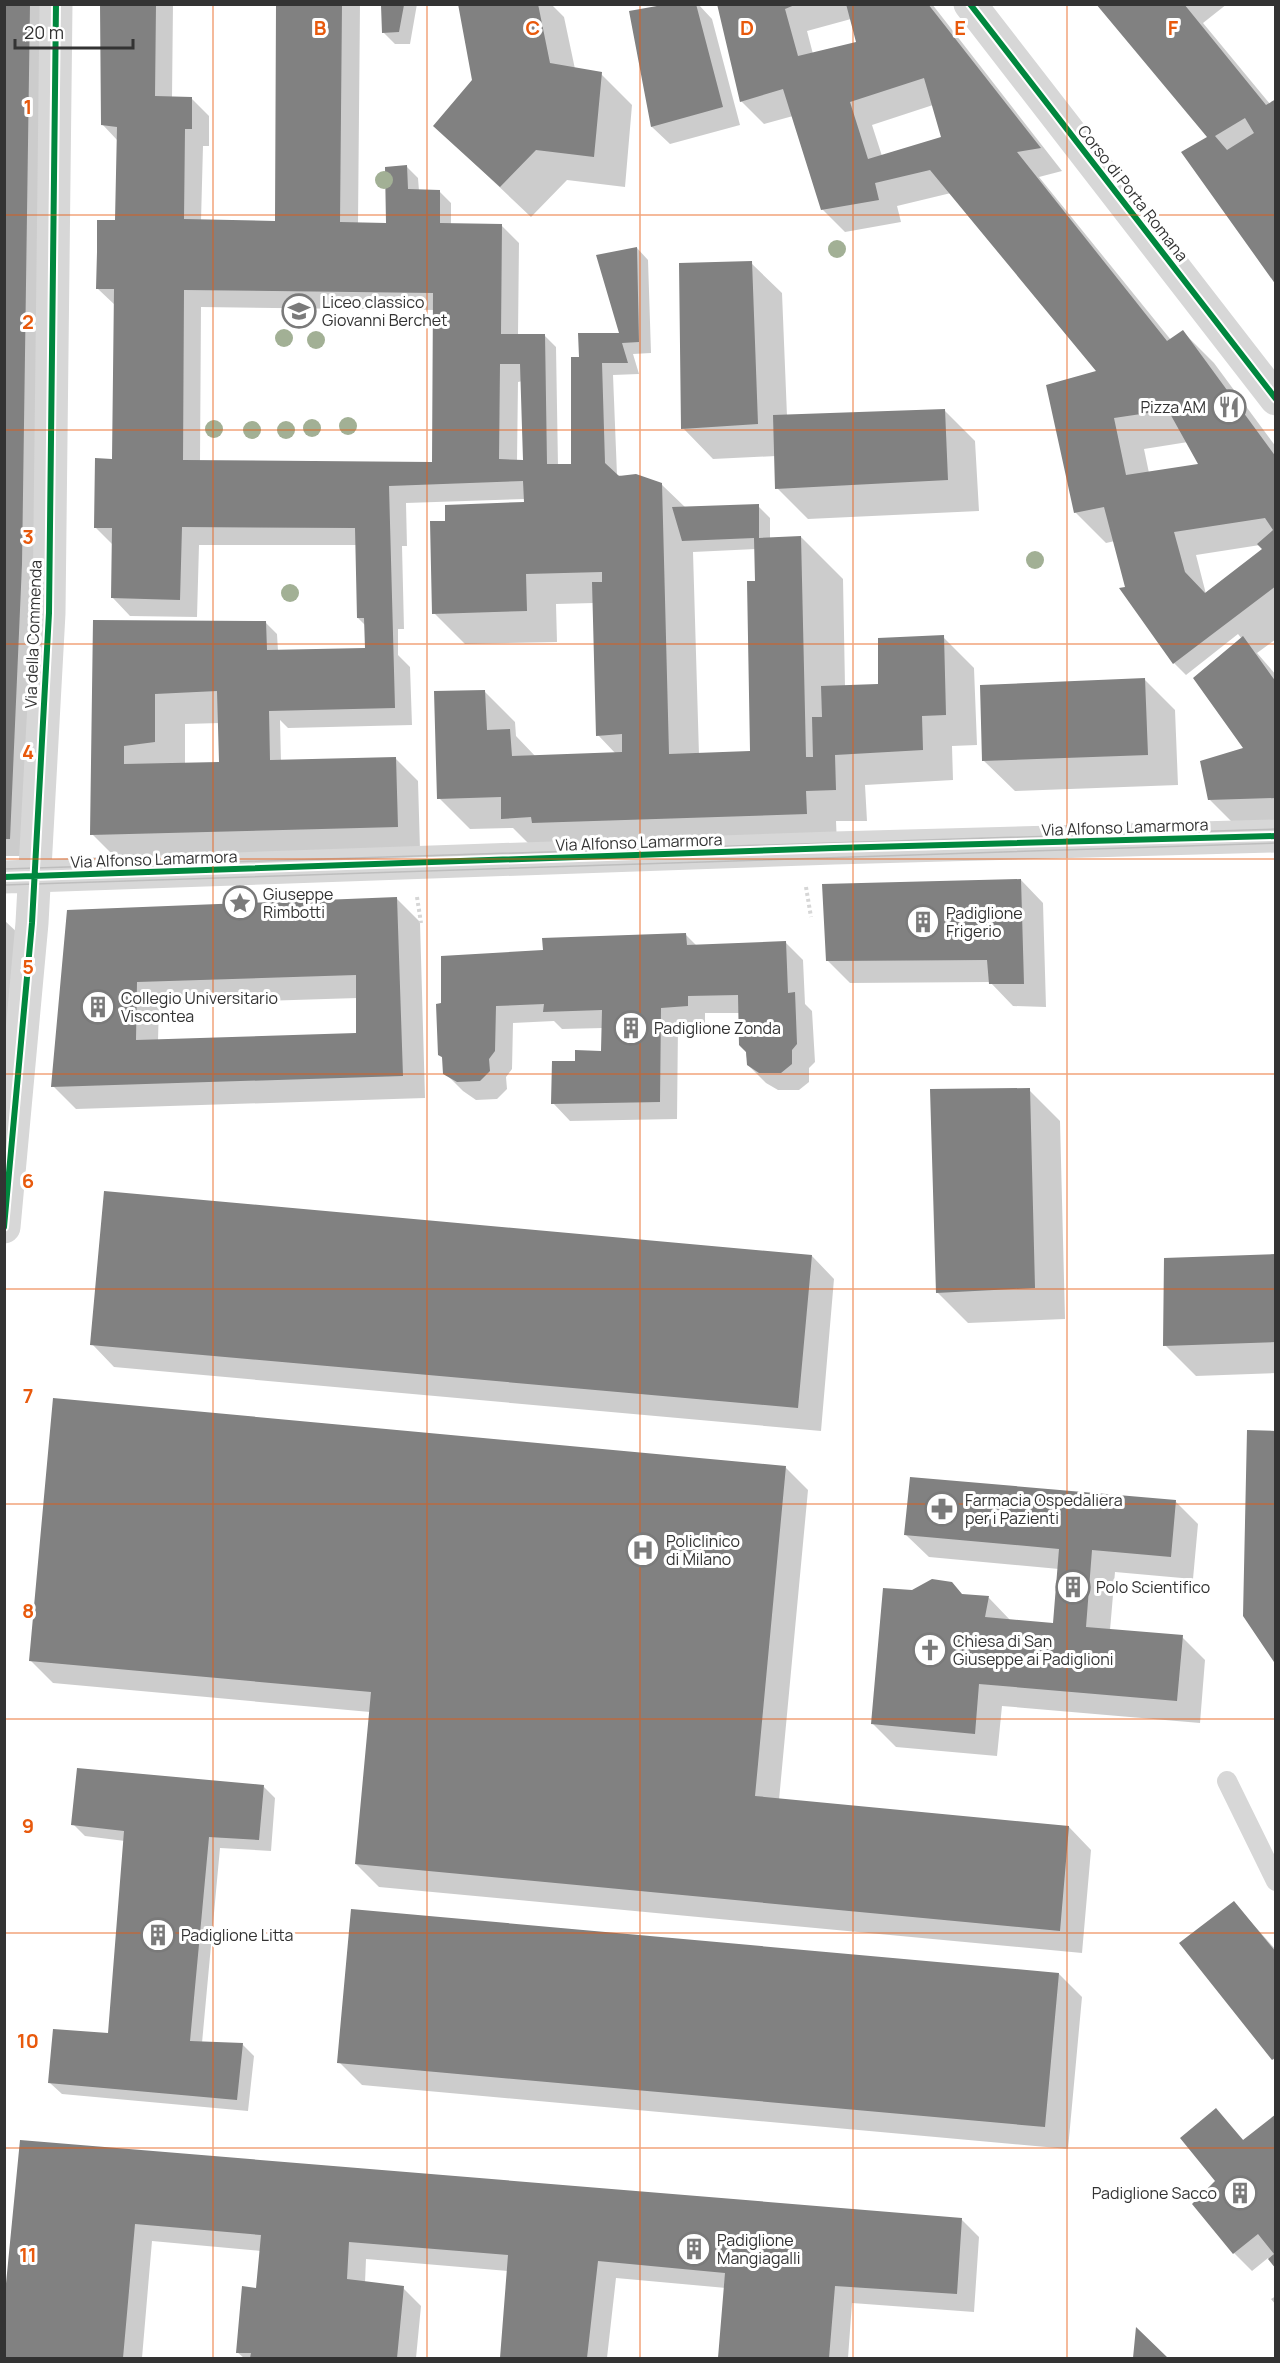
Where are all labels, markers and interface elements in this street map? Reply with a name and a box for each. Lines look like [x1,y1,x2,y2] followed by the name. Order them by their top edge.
[15,12,134,50] scale bar
[314,14,327,41] text: B
[526,14,540,41] text: C
[740,14,754,41] text: D
[954,14,966,41] text: E
[1168,14,1179,41] text: F
[24,20,64,44] text: 20 m
[24,93,32,120] text: 1
[1073,120,1193,266] street label: Corso di Porta Romana
[322,291,448,331] place label: Liceo classico Giovanni Berchet
[281,293,317,329] school or university icon: Liceo classico Giovanni Berchet
[22,308,34,335] text: 2
[1211,389,1247,425] restaurant icon: Pizza AM
[1140,396,1206,418] place label: Pizza AM
[22,523,34,550] text: 3
[19,559,47,709] street label: Via della Commenda
[22,738,34,765] text: 4
[1041,813,1209,841] street label: Via Alfonso Lamarmora
[555,828,723,856] street label: Via Alfonso Lamarmora
[70,845,238,873] street label: Via Alfonso Lamarmora
[263,883,333,923] place label: Giuseppe Rimbotti
[222,885,258,921] place icon: Giuseppe Rimbotti
[946,902,1023,942] place label: Padiglione Frigerio
[905,904,941,940] building icon: Padiglione Frigerio
[22,953,34,980] text: 5
[121,987,278,1027] place label: Collegio Universitario Viscontea
[80,989,116,1025] building icon: Collegio Universitario Viscontea
[613,1010,649,1046] building icon: Padiglione Zonda
[654,1017,781,1039] place label: Padiglione Zonda
[22,1167,34,1194] text: 6
[23,1382,33,1409] text: 7
[965,1489,1123,1529] place label: Farmacia Ospedaliera per i Pazienti
[924,1491,960,1527] pharmacy icon: Farmacia Ospedaliera per i Pazienti
[666,1530,740,1570] place label: Policlinico di Milano
[625,1532,661,1568] hospital icon: Policlinico di Milano
[1055,1569,1091,1605] building icon: Polo Scientifico
[1096,1576,1210,1598] place label: Polo Scientifico
[22,1597,34,1624] text: 8
[953,1630,1113,1670] place label: Chiesa di San Giuseppe ai Padiglioni
[912,1632,948,1668] church icon: Chiesa di San Giuseppe ai Padiglioni
[22,1812,34,1839] text: 9
[140,1917,176,1953] building icon: Padiglione Litta
[181,1924,293,1946] place label: Padiglione Litta
[17,2027,39,2054] text: 10
[1222,2175,1258,2211] building icon: Padiglione Sacco
[1092,2182,1217,2204] place label: Padiglione Sacco
[717,2229,801,2269] place label: Padiglione Mangiagalli
[676,2231,712,2267] building icon: Padiglione Mangiagalli
[19,2241,37,2268] text: 11

